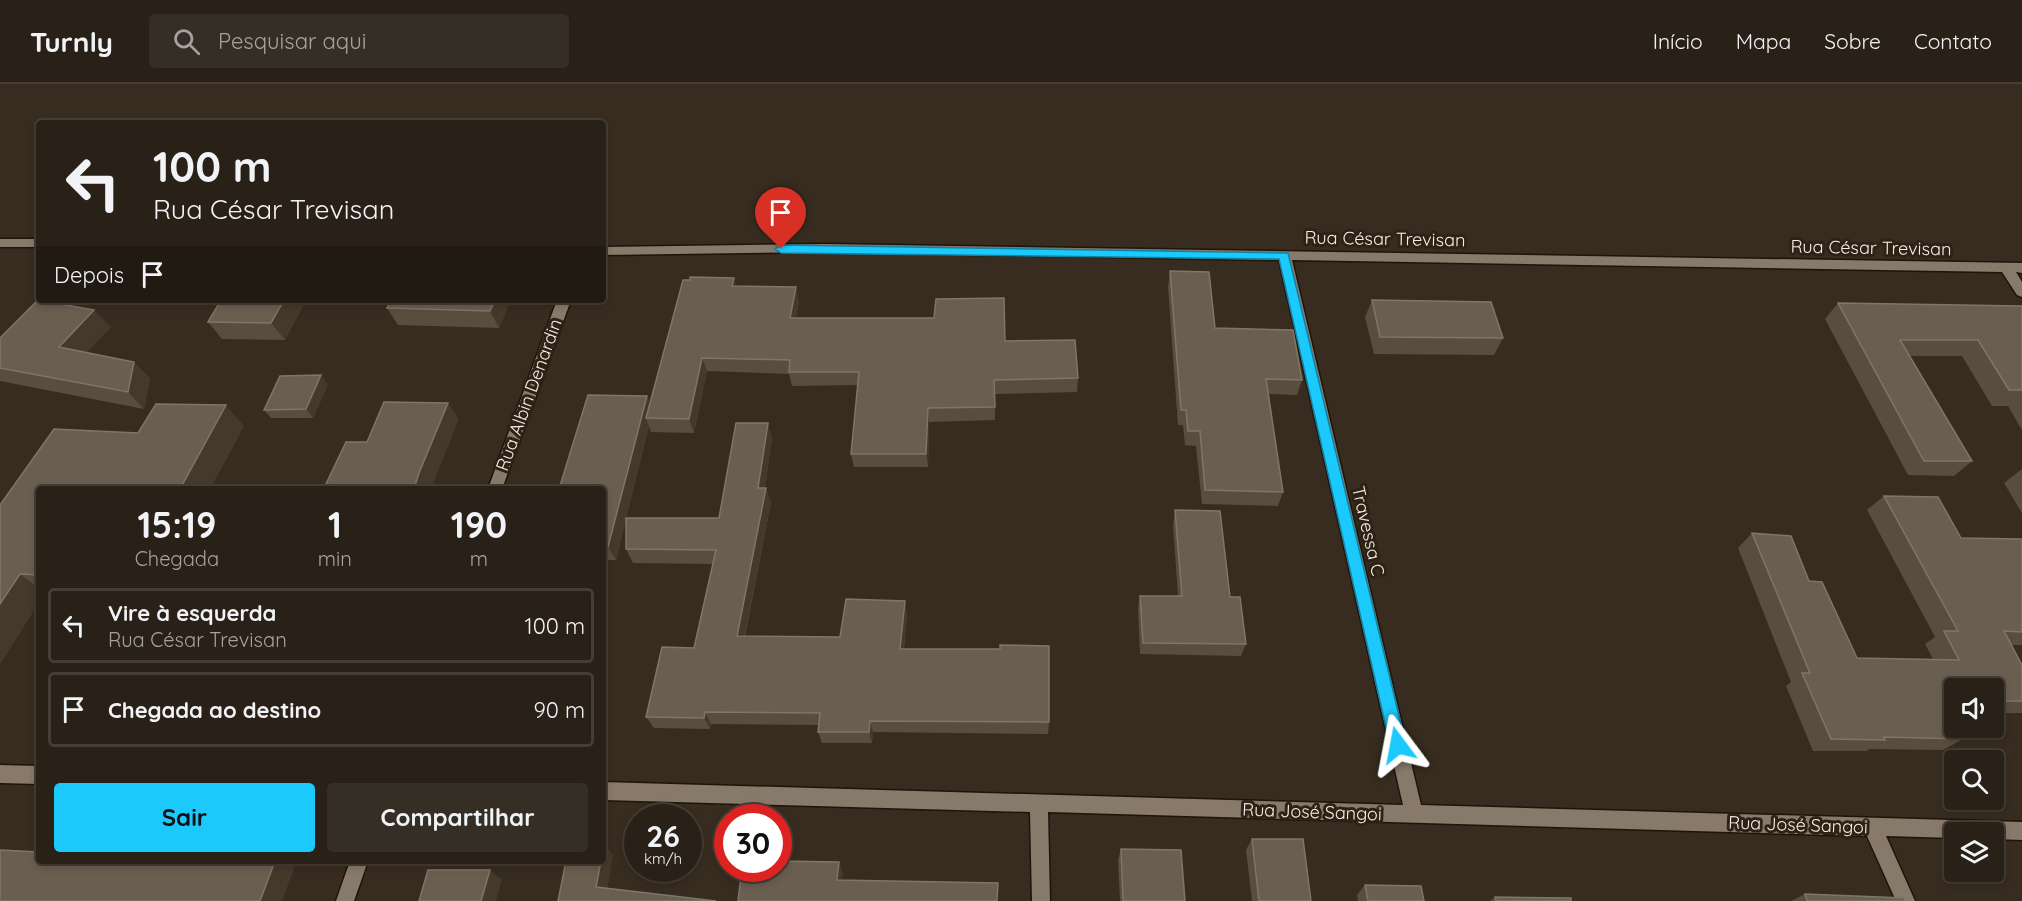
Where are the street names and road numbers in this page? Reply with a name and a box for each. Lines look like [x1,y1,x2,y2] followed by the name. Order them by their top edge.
[1304,226,1466,251] street label: Rua César Trevisan
[1790,235,1952,260] street label: Rua César Trevisan
[490,316,567,474] street label: Rua Albin Denardin
[1347,484,1390,578] street label: Travessa C
[1242,798,1382,825] street label: Rua José Sangoi
[1728,811,1868,838] street label: Rua José Sangoi

